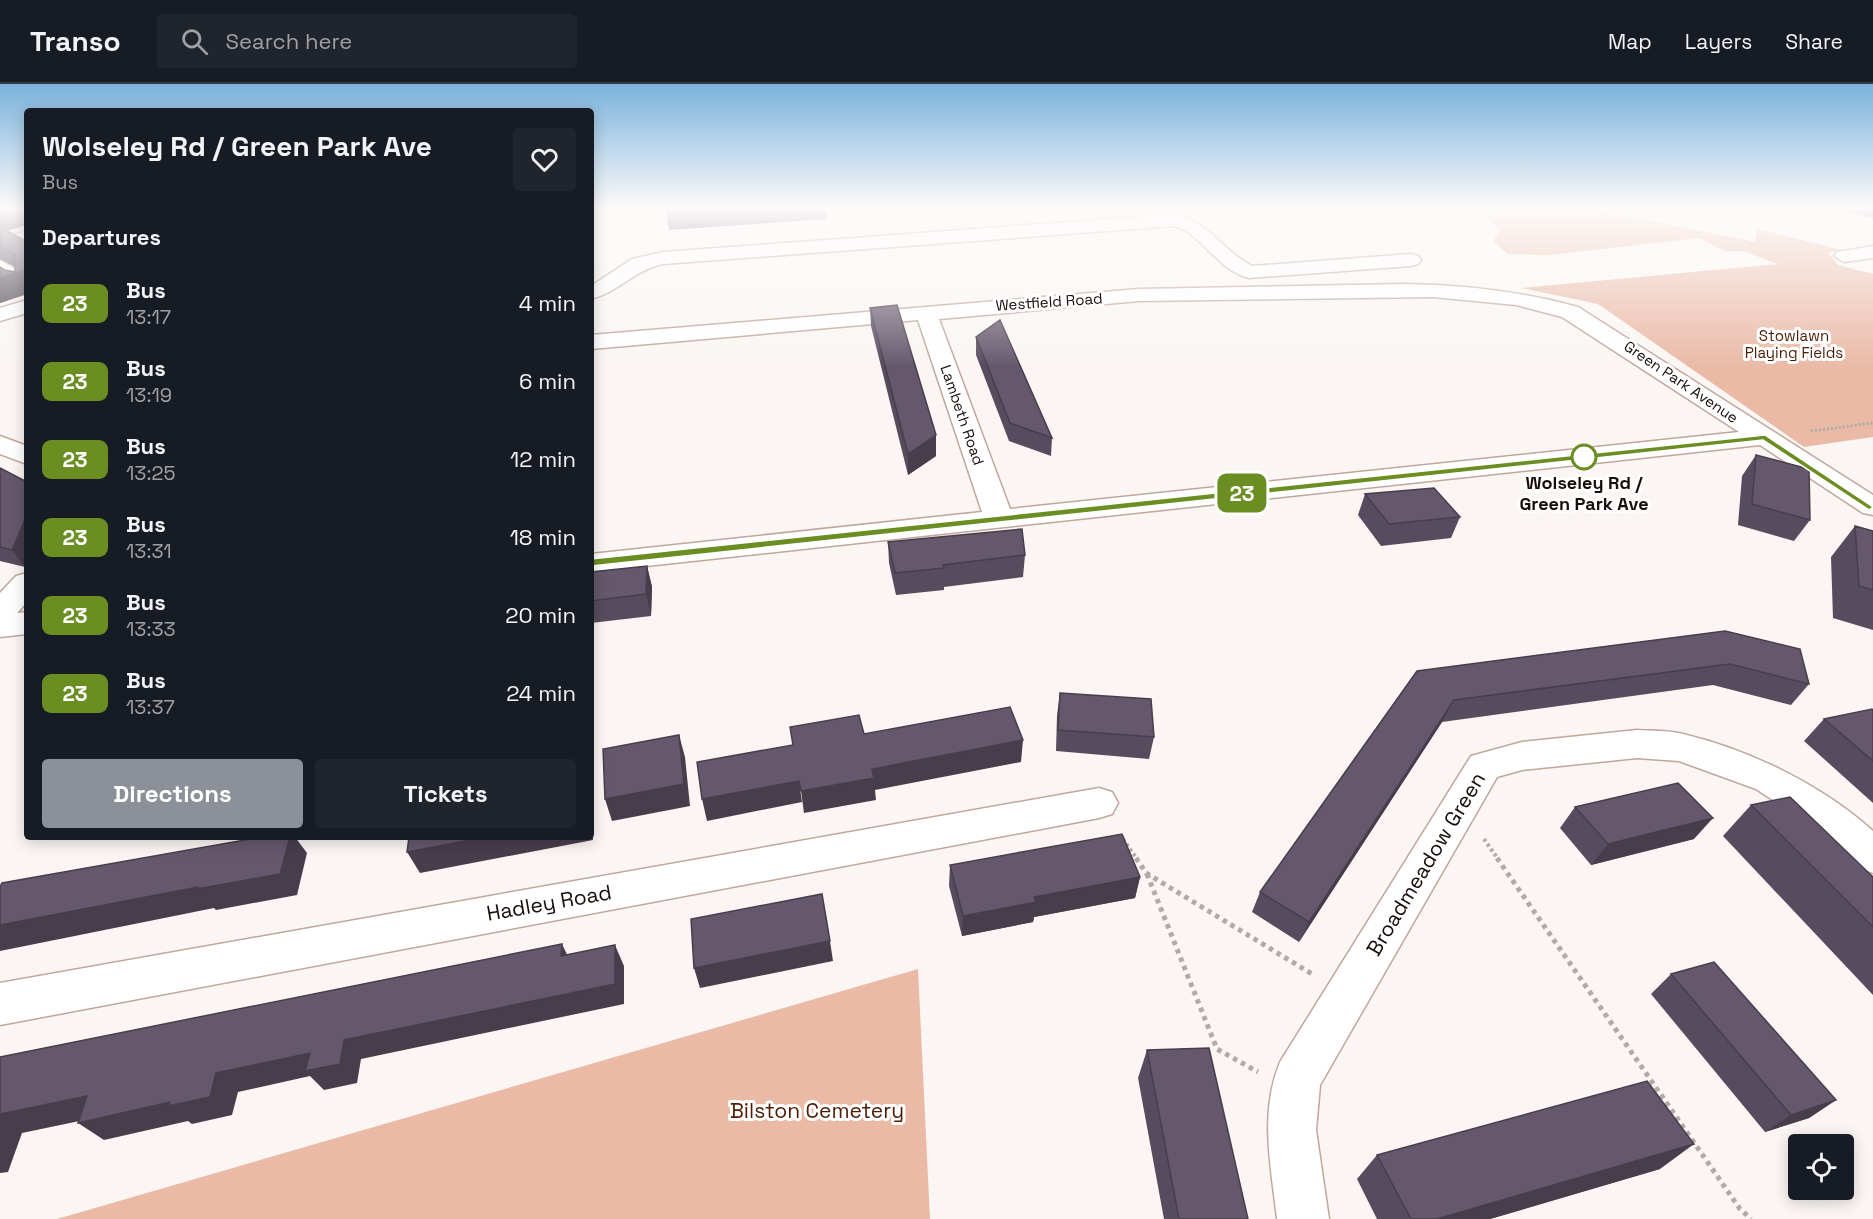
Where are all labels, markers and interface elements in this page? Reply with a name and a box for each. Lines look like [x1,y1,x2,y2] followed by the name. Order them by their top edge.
[157,14,577,68] search box
[30,23,121,59] text: Transo
[178,25,211,58] icon: search
[226,27,352,55] text: Search here
[1608,28,1652,55] text: Map
[1685,28,1752,55] text: Layers
[1785,28,1843,55] text: Share
[42,128,432,164] text: Wolseley Rd / Green Park Ave
[513,128,576,191] button: heart
[42,169,78,195] text: Bus
[42,223,161,251] text: Departures
[126,276,166,304] text: Bus
[995,288,1103,315] street label: Westfield Road
[519,289,576,317] text: 4 min
[62,290,88,317] text: 23
[126,304,171,330] text: 13:17
[1745,326,1843,362] park label: Stowlawn Playing Fields
[1620,336,1742,427] street label: Green Park Avenue
[126,354,166,382] text: Bus
[936,362,989,467] street label: Lambeth Road
[519,367,576,395] text: 6 min
[62,368,88,395] text: 23
[126,382,172,408] text: 13:19
[126,432,166,460] text: Bus
[1571,444,1597,470] marker: Wolseley Rd / Green Park Ave
[510,445,576,473] text: 12 min
[62,446,88,473] text: 23
[126,460,176,486] text: 13:25
[1519,471,1649,515] place label: Wolseley Rd / Green Park Ave
[1215,474,1269,512] line badge: 23
[1229,480,1255,507] text: 23
[126,510,166,538] text: Bus
[510,523,576,551] text: 18 min
[62,524,88,551] text: 23
[126,538,172,564] text: 13:31
[126,588,166,616] text: Bus
[505,601,576,629] text: 20 min
[62,602,88,629] text: 23
[126,616,176,642] text: 13:33
[126,666,166,694] text: Bus
[506,679,576,707] text: 24 min
[62,680,88,707] text: 23
[126,694,175,720] text: 13:37
[42,759,303,828] button: Directions
[315,759,576,828] button: Tickets
[1360,767,1491,961] street label: Broadmeadow Green
[484,878,614,927] street label: Hadley Road
[730,1097,904,1124] park label: Bilston Cemetery
[1788,1134,1854,1200] map controls
[1788,1134,1854,1200] button: locate

